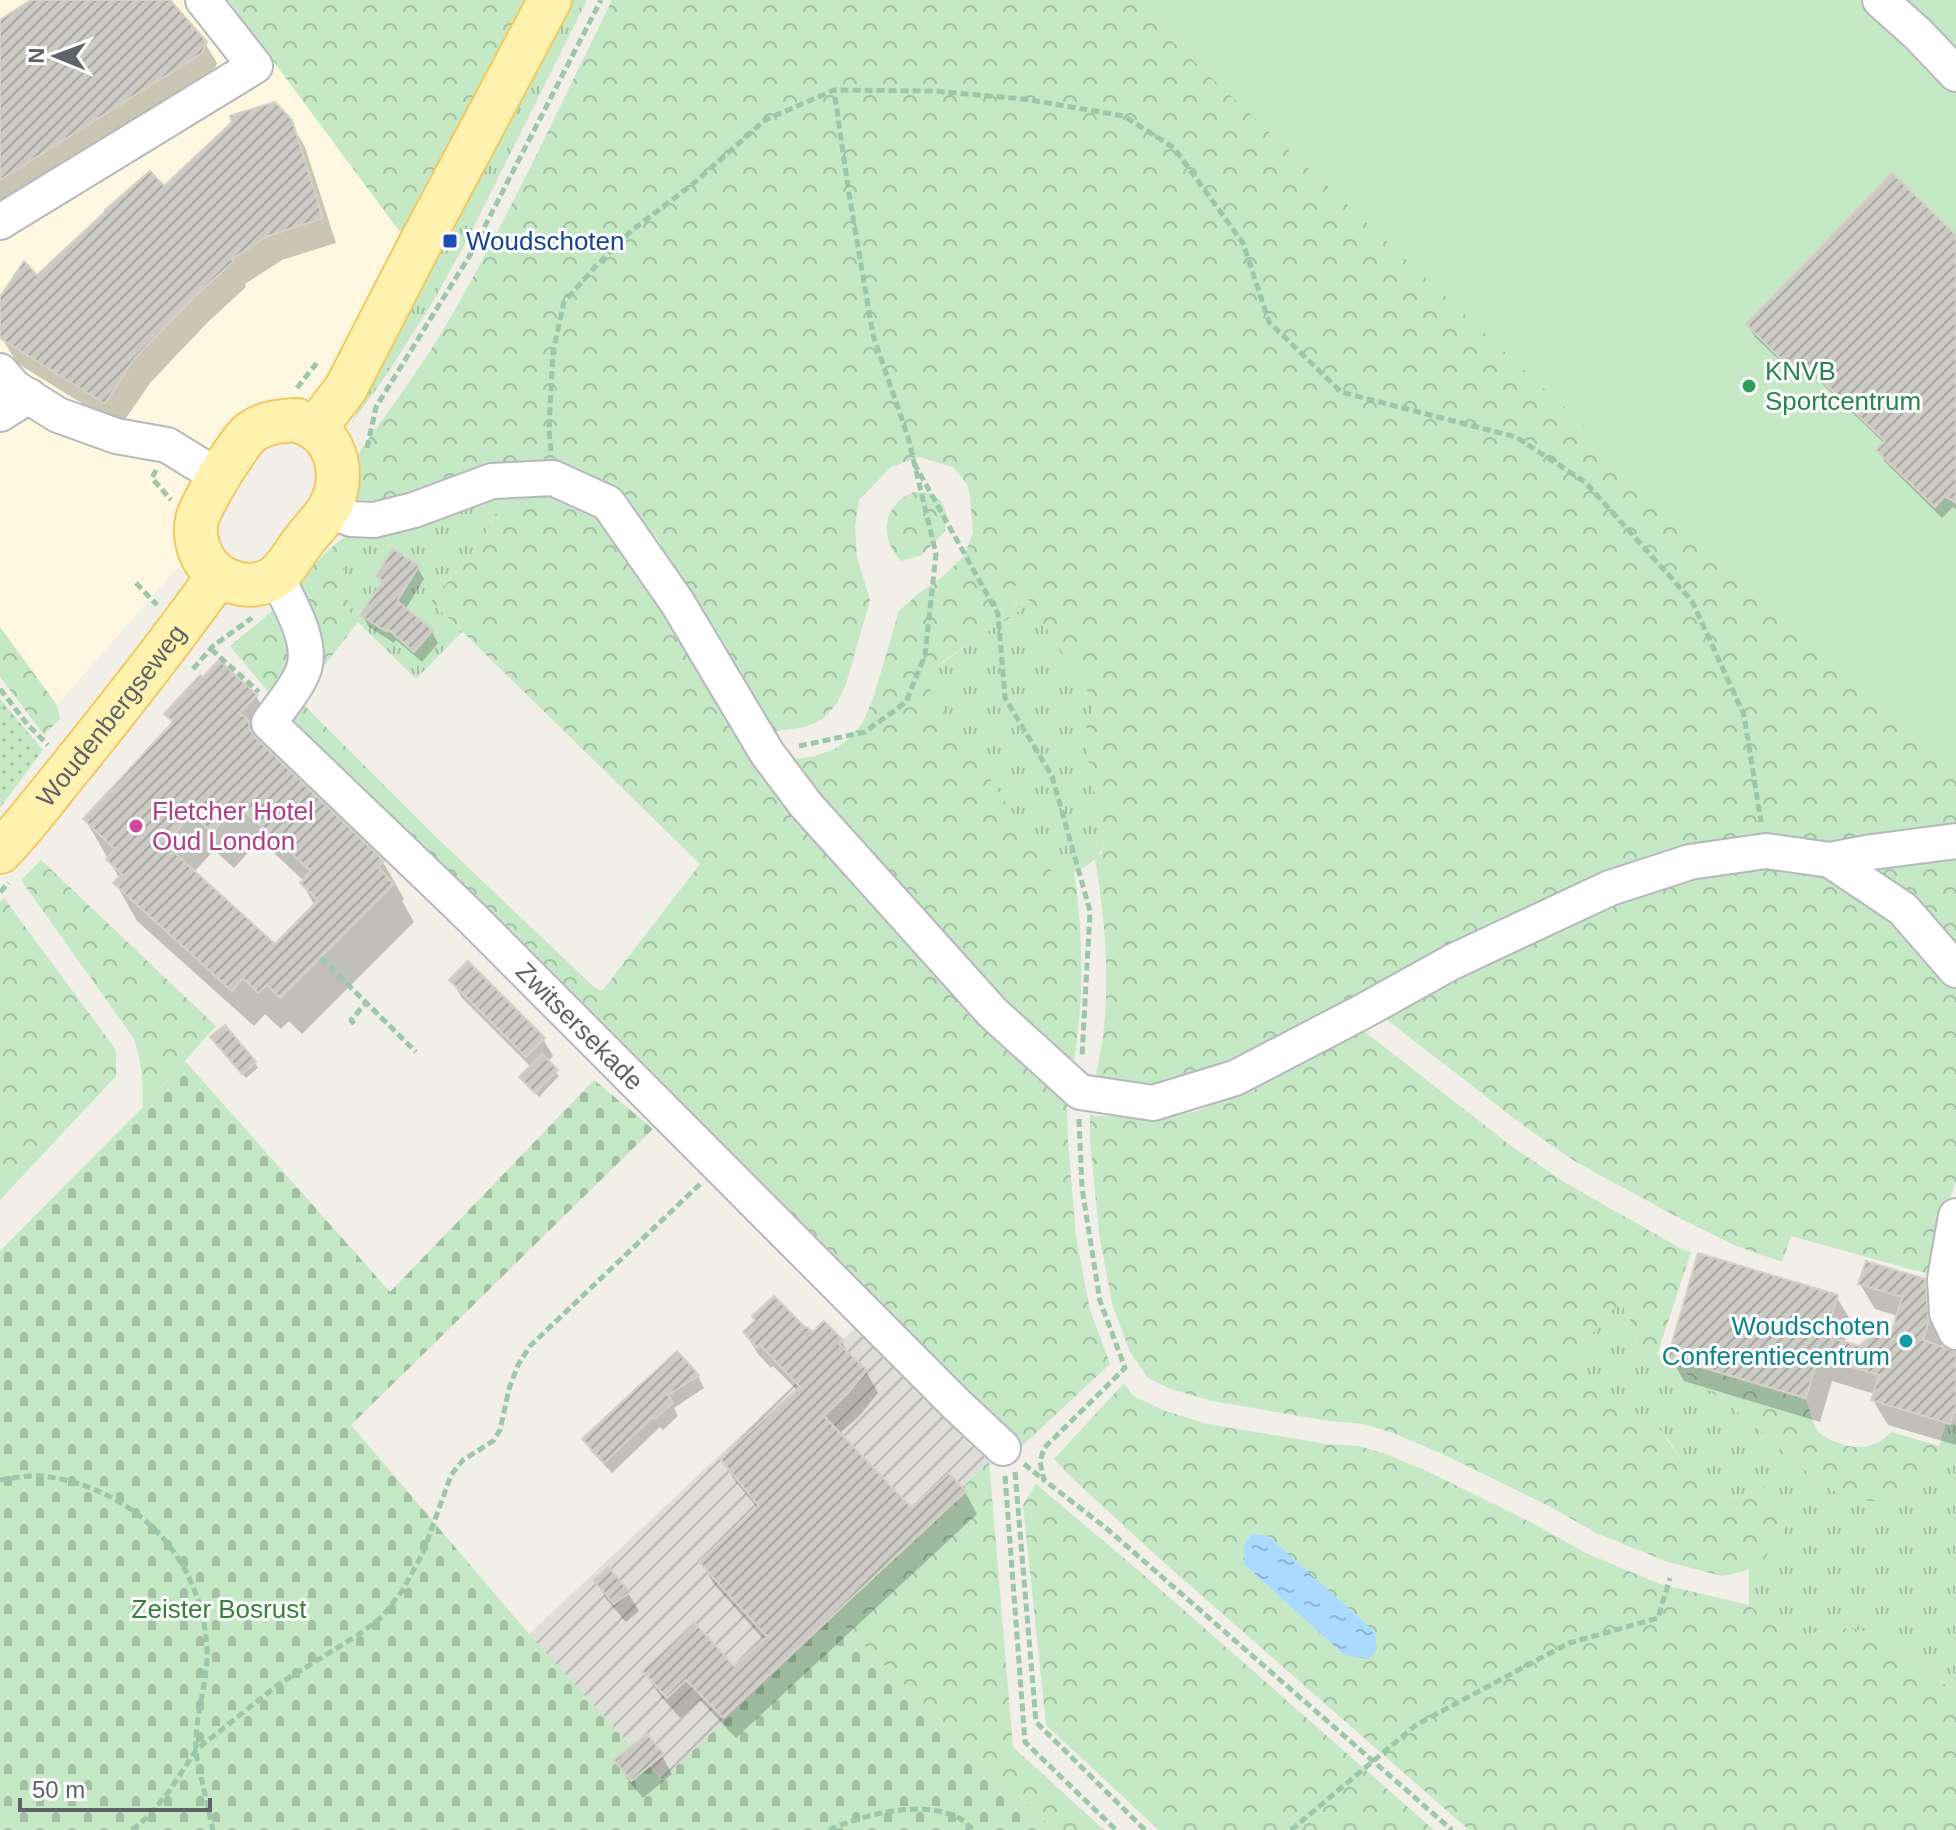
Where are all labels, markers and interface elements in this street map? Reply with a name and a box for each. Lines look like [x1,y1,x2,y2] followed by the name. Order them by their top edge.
[16,16,96,96] north arrow
[24,47,49,64] text: N
[466,226,625,256] place label: Woudschoten
[441,232,459,250] marker: Woudschoten
[1765,356,1921,416] place label: KNVB Sportcentrum
[1740,377,1758,395] marker: KNVB Sportcentrum
[30,618,192,813] street label: Woudenbergseweg
[152,796,314,856] place label: Fletcher Hotel Oud London
[127,817,145,835] marker: Fletcher Hotel Oud London
[510,956,650,1096] street label: Zwitsersekade
[1662,1311,1890,1371] place label: Woudschoten Conferentiecentrum
[1897,1332,1915,1350] marker: Woudschoten Conferentiecentrum
[132,1594,307,1624] park label: Zeister Bosrust
[20,1762,210,1812] scale bar
[32,1776,85,1803] text: 50 m

